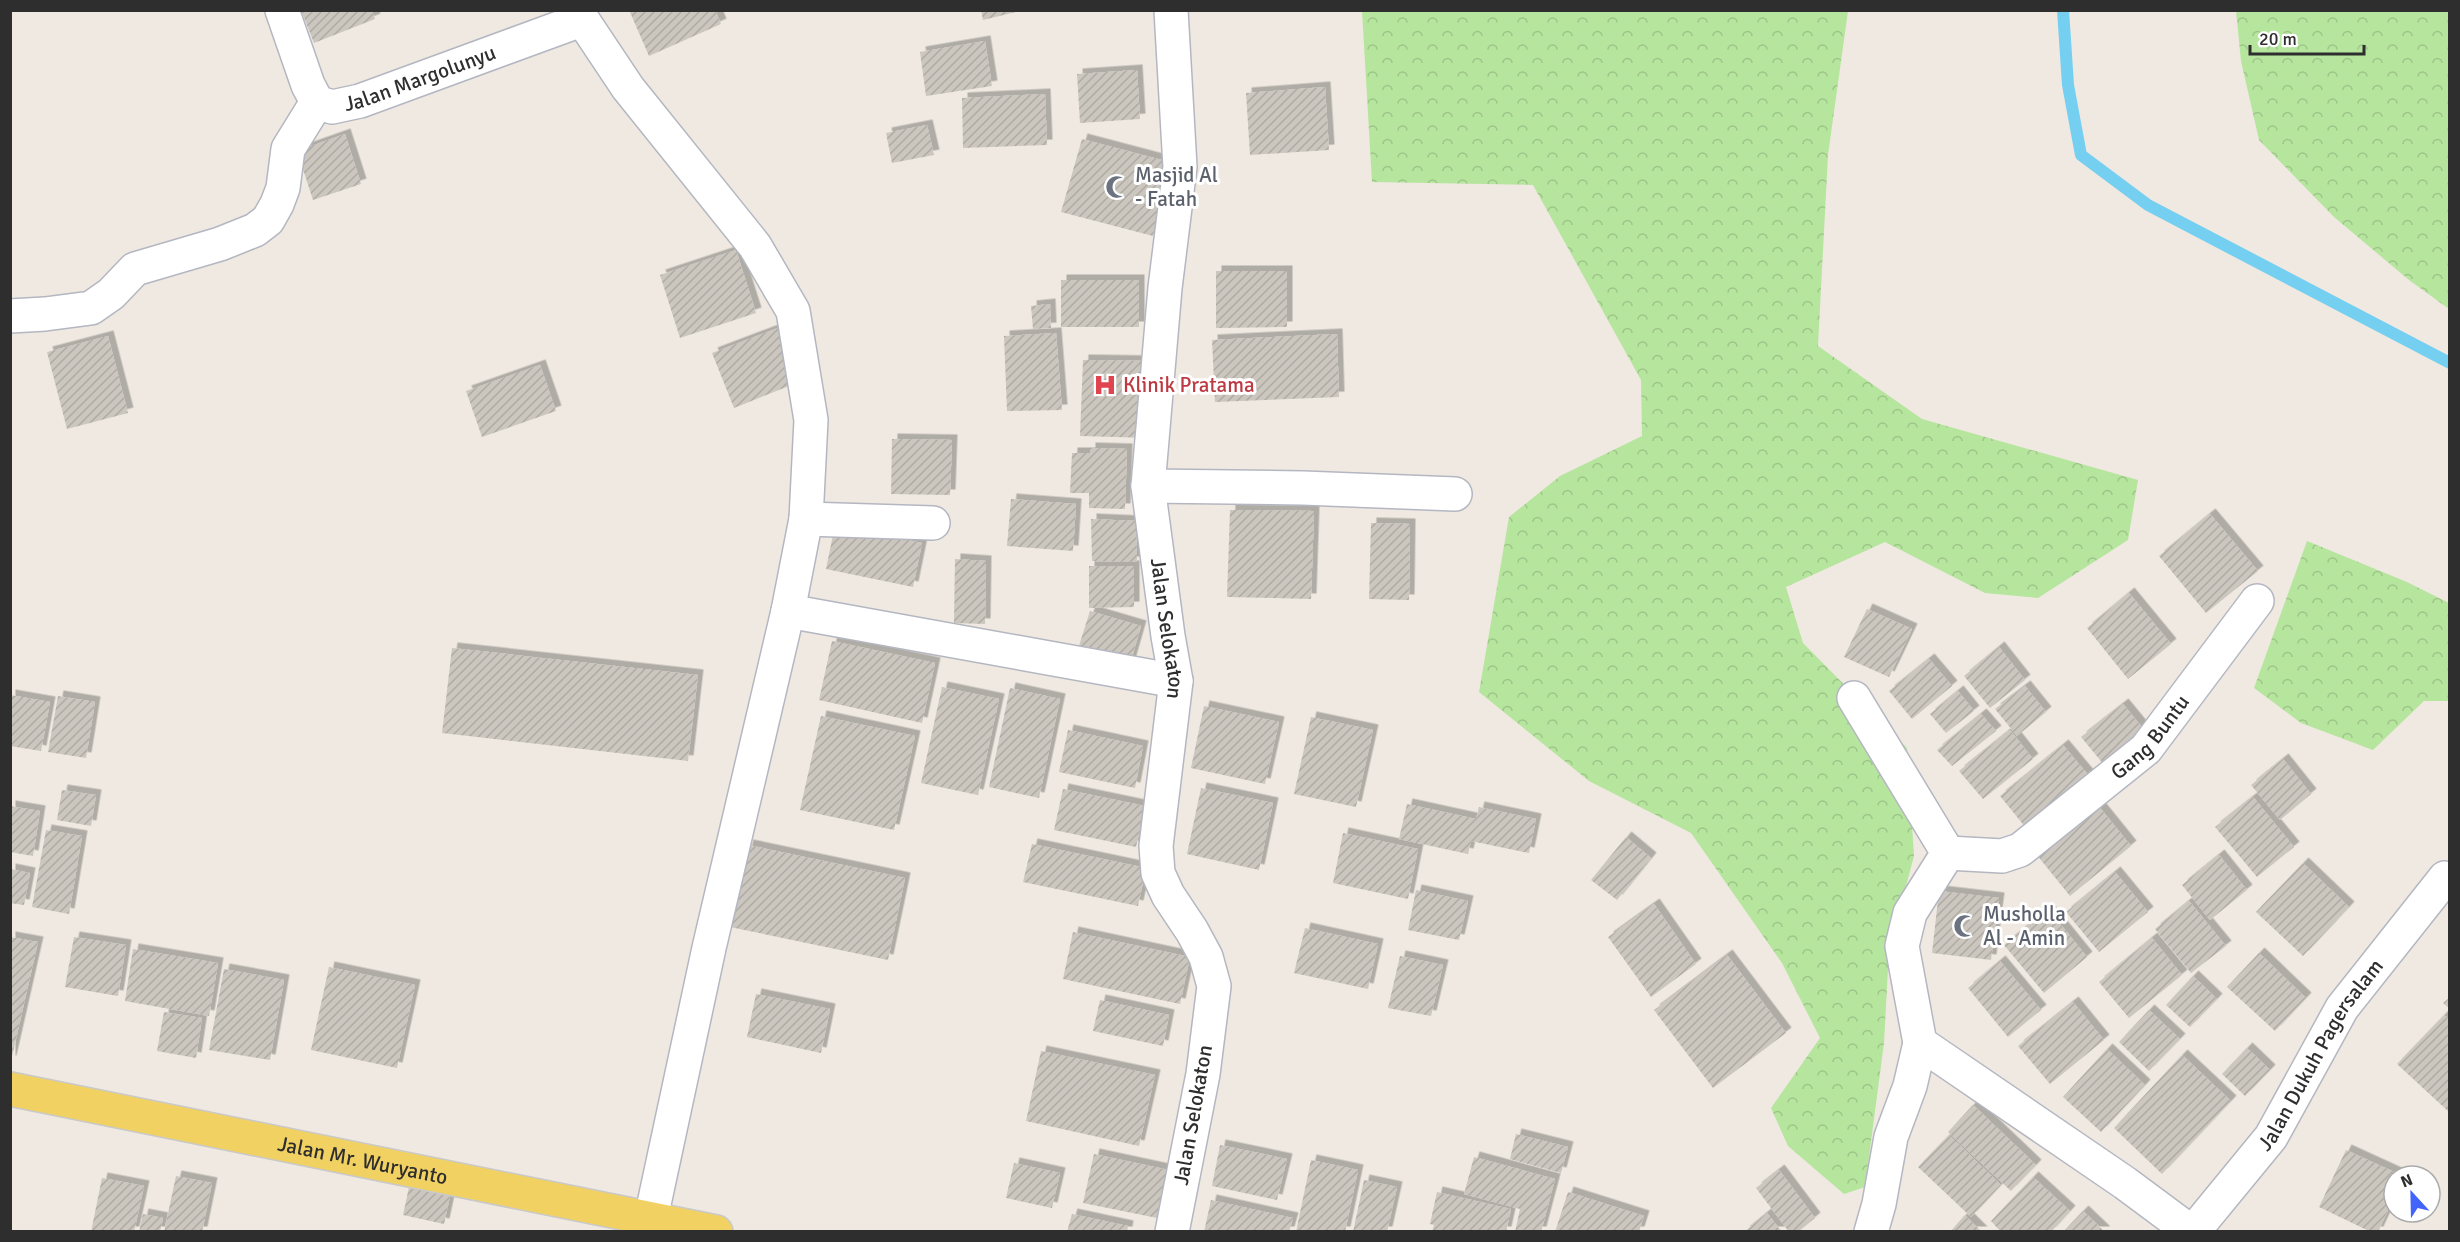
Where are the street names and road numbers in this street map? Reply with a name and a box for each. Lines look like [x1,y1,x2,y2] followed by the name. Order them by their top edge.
[342,39,499,117] street label: Jalan Margolunyu
[1145,557,1189,701] street label: Jalan Selokaton
[2105,690,2195,785] street label: Gang Buntu
[2252,954,2389,1156] street label: Jalan Dukuh Pagersalam
[1168,1043,1218,1187] street label: Jalan Selokaton
[276,1131,450,1190] street label: Jalan Mr. Wuryanto

